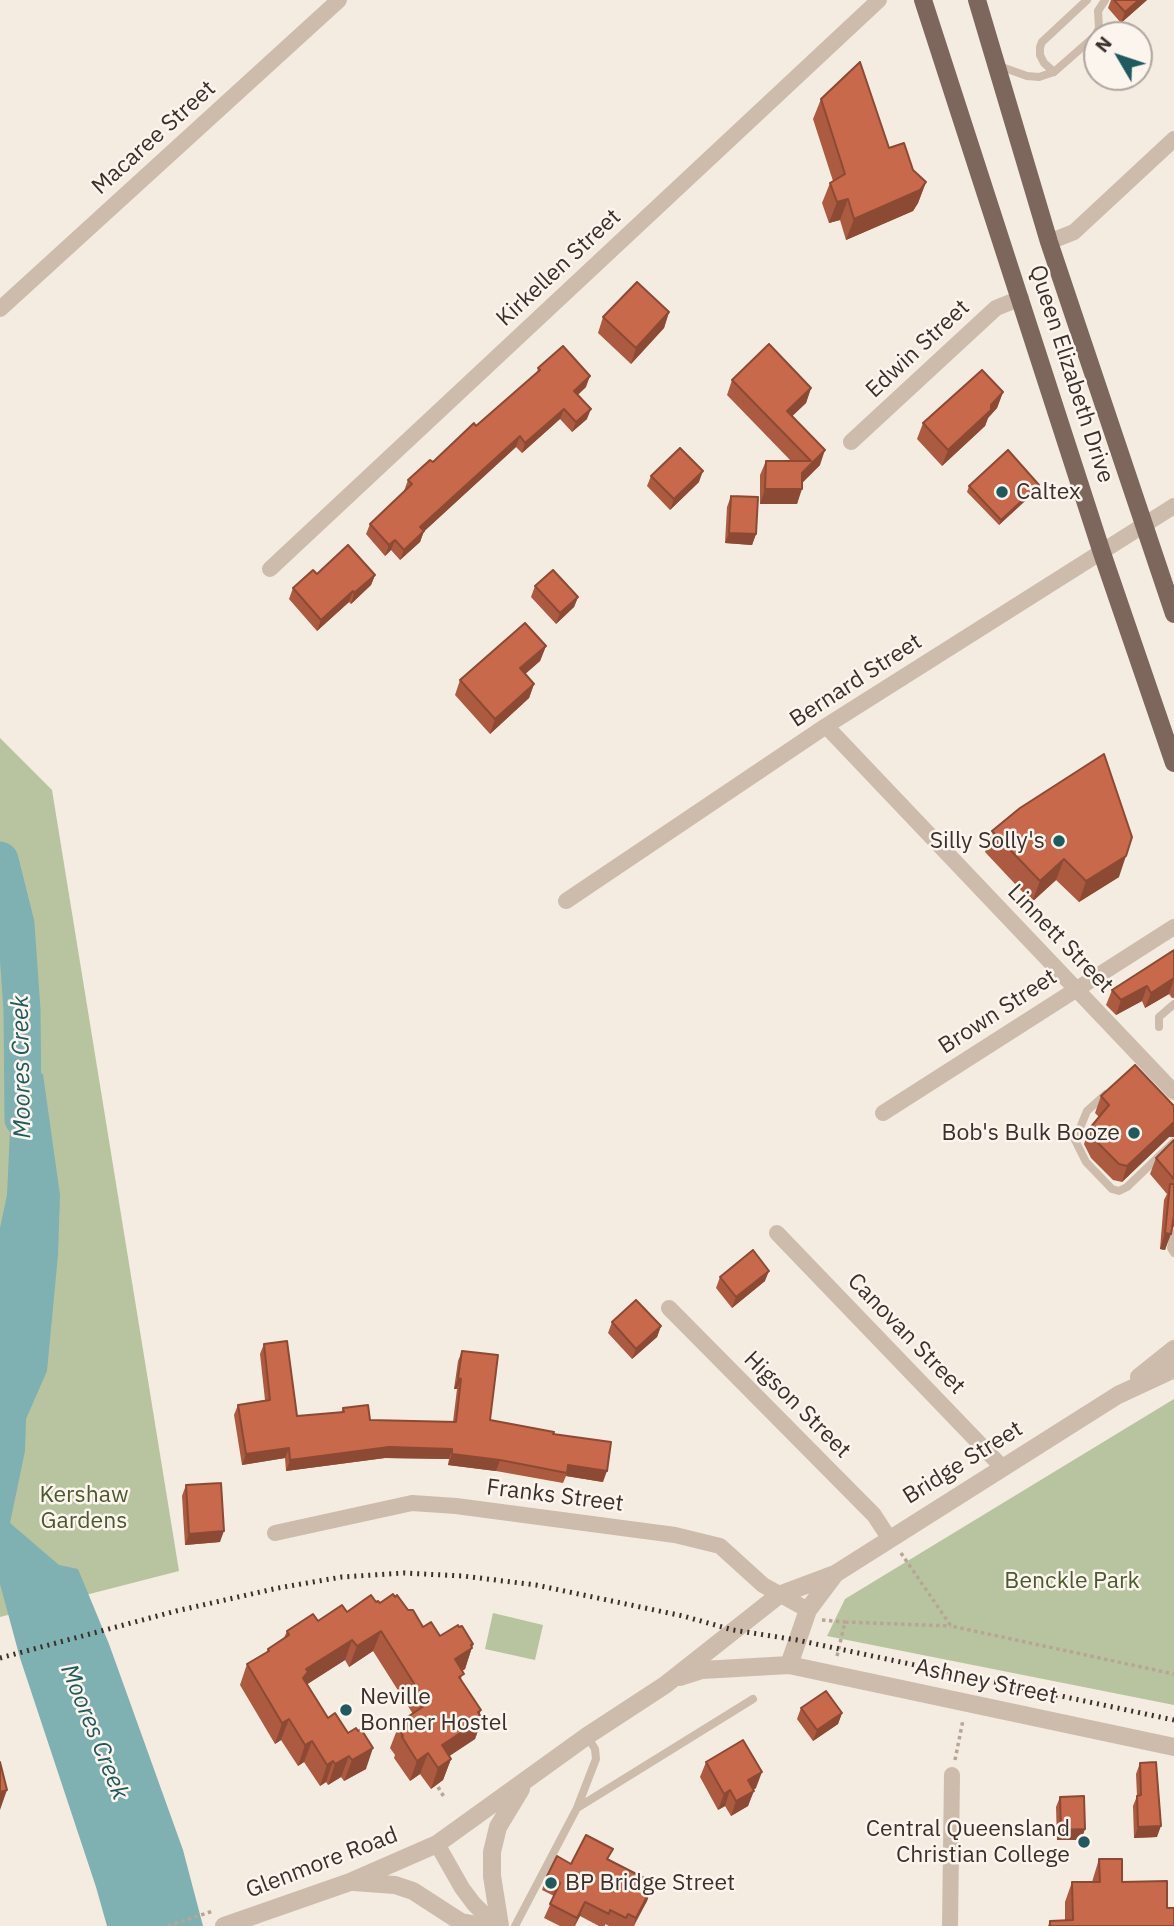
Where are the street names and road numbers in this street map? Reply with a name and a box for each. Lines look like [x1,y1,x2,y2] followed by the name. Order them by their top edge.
[86,75,222,201] street label: Macaree Street
[491,203,627,333] street label: Kirkellen Street
[1023,262,1119,486] street label: Queen Elizabeth Drive
[860,294,976,404] street label: Edwin Street
[785,628,927,734] street label: Bernard Street
[1001,879,1119,999] street label: Linnett Street
[934,964,1062,1060] street label: Brown Street
[841,1268,971,1400] street label: Canovan Street
[738,1346,856,1464] street label: Higson Street
[898,1415,1028,1511] street label: Bridge Street
[485,1474,625,1518] street label: Franks Street
[912,1653,1060,1711] street label: Ashney Street
[242,1821,402,1905] street label: Glenmore Road

